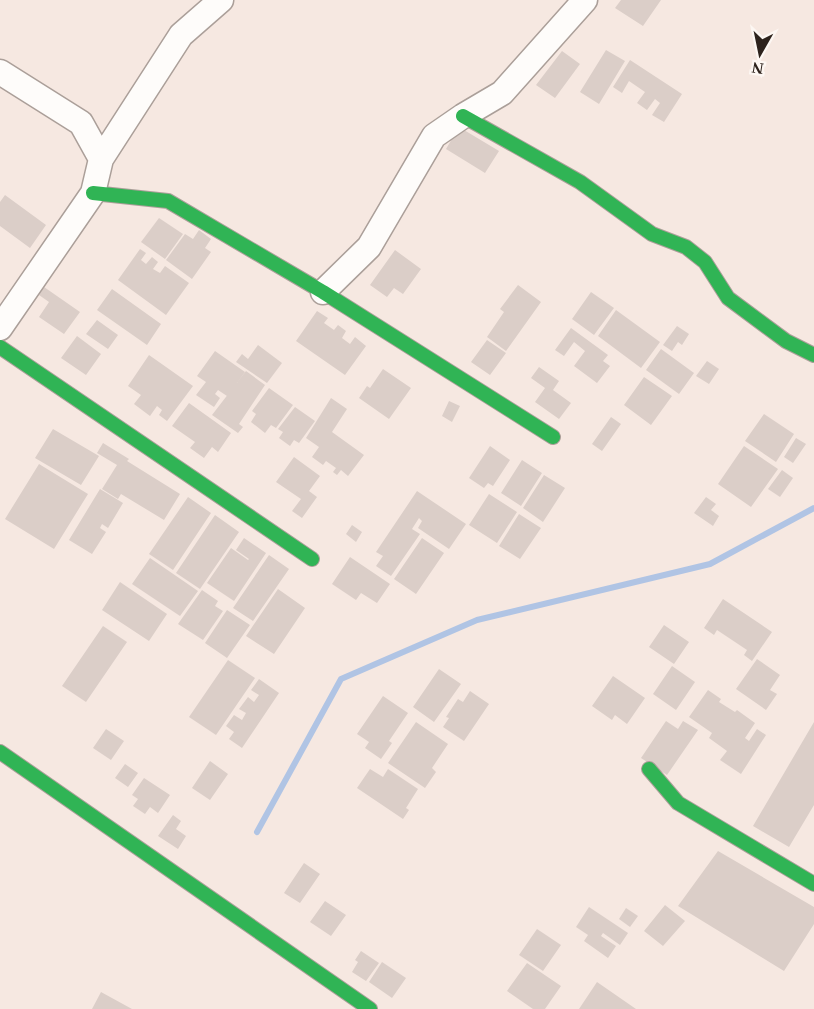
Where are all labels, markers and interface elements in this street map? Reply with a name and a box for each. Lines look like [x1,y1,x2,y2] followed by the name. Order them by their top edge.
[730,24,790,84] north arrow
[750,59,765,78] text: N

